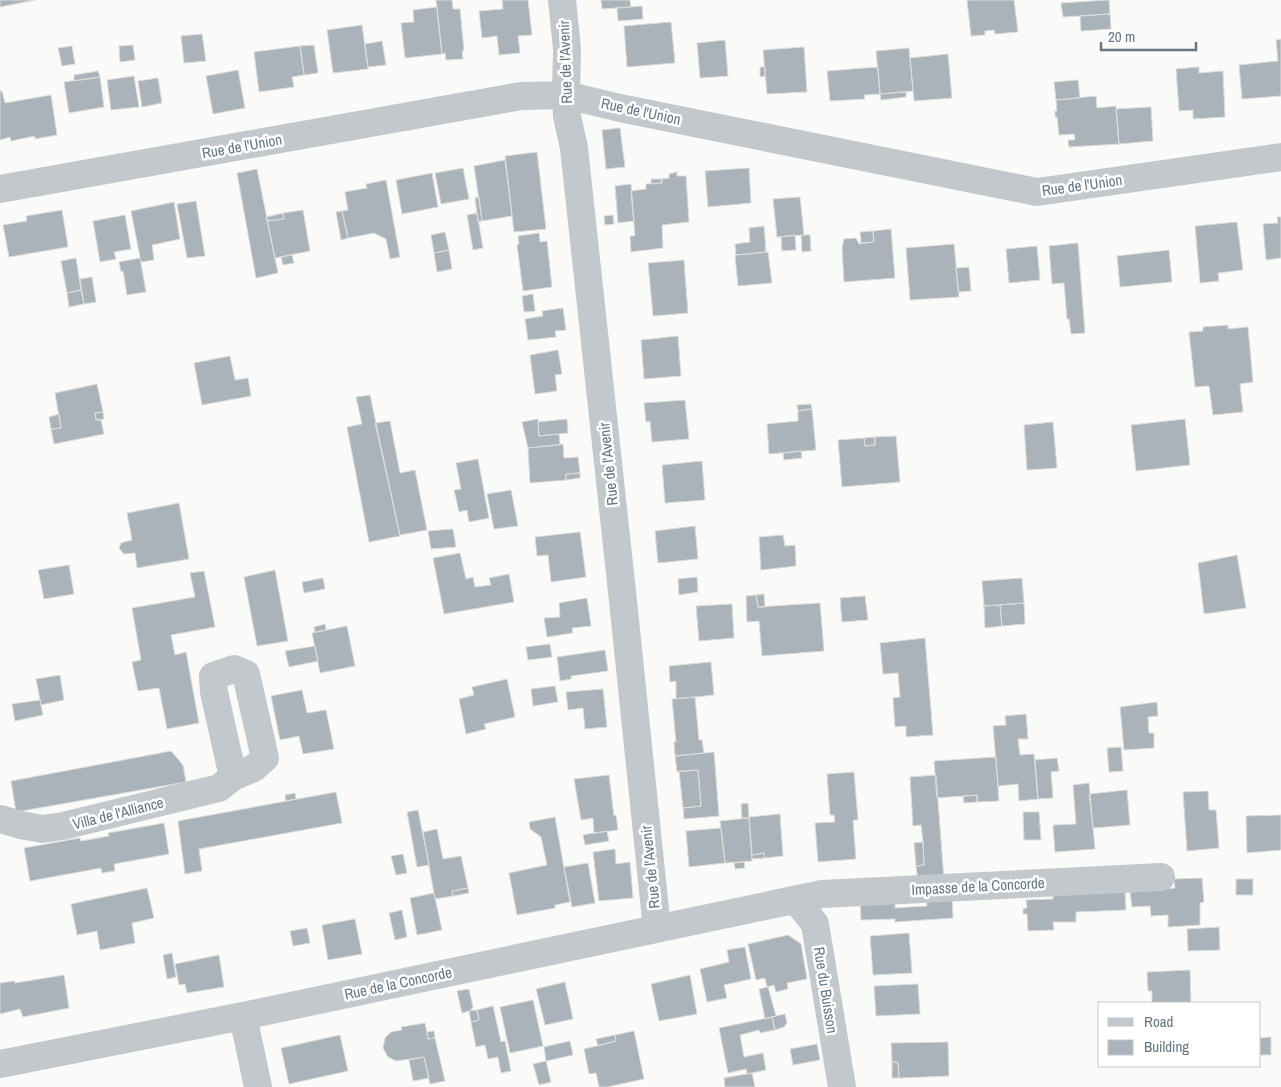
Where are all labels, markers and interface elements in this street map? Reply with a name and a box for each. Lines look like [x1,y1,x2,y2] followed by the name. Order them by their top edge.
[553,20,577,104] street label: Rue de l'Avenir
[1101,20,1196,52] scale bar
[1108,26,1135,47] text: 20 m
[599,92,683,130] street label: Rue de l'Union
[200,129,284,163] street label: Rue de l'Union
[1040,169,1124,201] street label: Rue de l'Union
[593,421,623,507] street label: Rue de l'Avenir
[70,792,166,834] street label: Villa de l'Alliance
[635,824,665,910] street label: Rue de l'Avenir
[911,872,1045,900] street label: Impasse de la Concorde
[809,945,843,1035] street label: Rue du Buisson
[342,961,454,1005] street label: Rue de la Concorde
[1098,1002,1261,1067] legend
[1144,1011,1173,1032] text: Road
[1144,1036,1189,1057] text: Building

